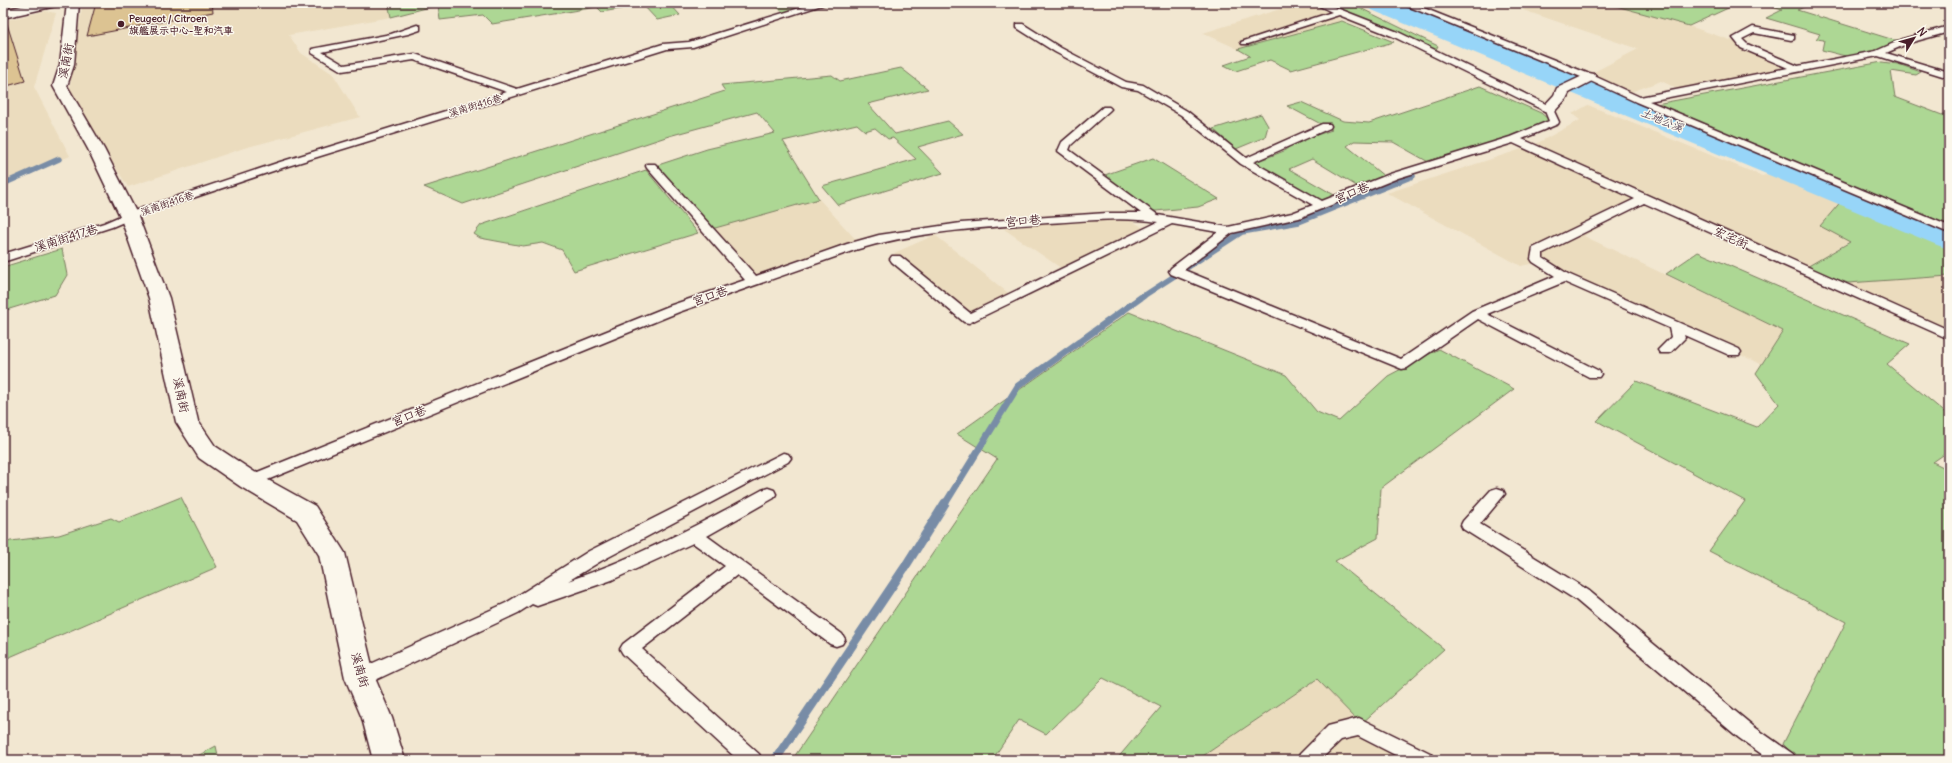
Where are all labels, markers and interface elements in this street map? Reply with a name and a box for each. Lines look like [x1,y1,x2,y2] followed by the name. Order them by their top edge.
[129,12,233,37] place label: Peugeot / Citroen 旗艦展示中心-聖和汽車
[1894,18,1934,58] north arrow
[116,19,126,29] marker: Peugeot / Citroen 旗艦展示中心-聖和汽車
[1914,25,1930,39] text: N
[55,42,76,80] street label: 溪南街
[447,91,505,120] street label: 溪南街416巷
[1639,105,1686,135] water label: 土地公溪
[1332,179,1371,206] street label: 宮口巷
[139,188,196,219] street label: 溪南街416巷
[1004,211,1042,230] street label: 宮口巷
[32,221,99,254] street label: 溪南街417巷
[1712,223,1751,252] street label: 宏宅街
[690,283,729,308] street label: 宮口巷
[170,376,193,414] street label: 溪南街
[389,402,428,429] street label: 宮口巷
[348,650,373,689] street label: 溪南街

